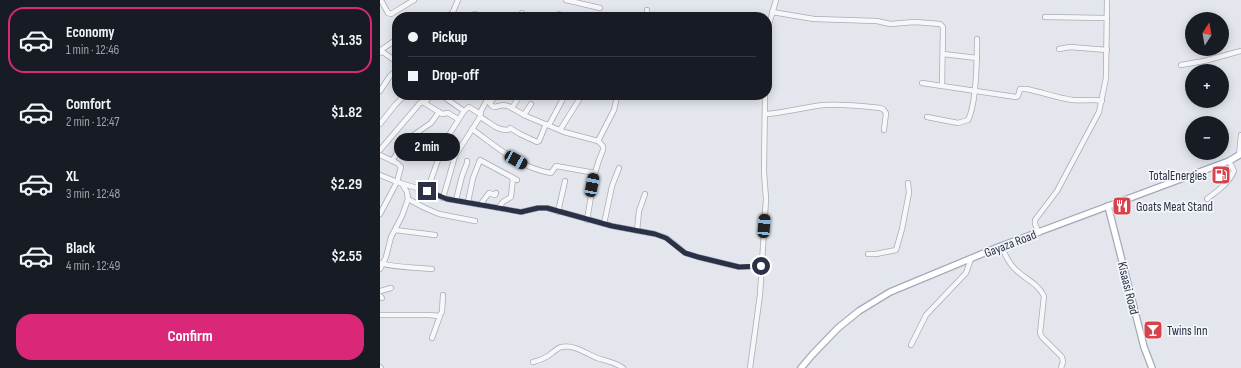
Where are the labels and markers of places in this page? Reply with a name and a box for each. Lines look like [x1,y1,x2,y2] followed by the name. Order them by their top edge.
[1210,164,1232,186] fuel station icon: TotalEnergies
[1149,168,1207,184] place label: TotalEnergies
[1111,195,1133,217] restaurant icon: Goats Meat Stand
[1136,199,1213,215] place label: Goats Meat Stand
[1142,319,1164,341] bar icon: Twins Inn
[1167,323,1207,339] place label: Twins Inn

